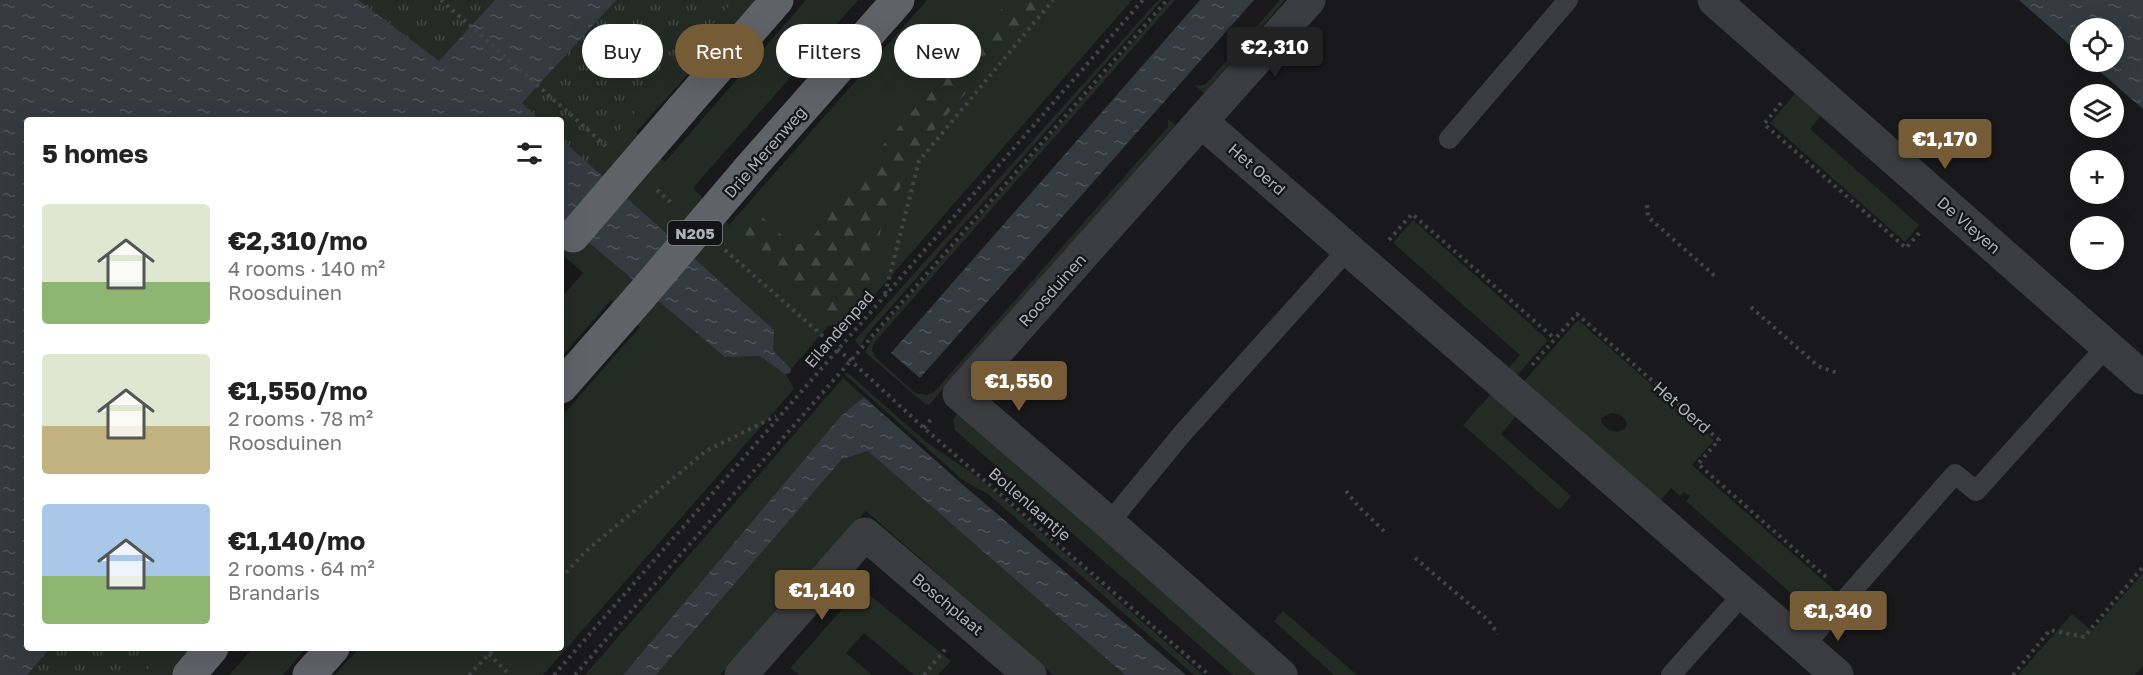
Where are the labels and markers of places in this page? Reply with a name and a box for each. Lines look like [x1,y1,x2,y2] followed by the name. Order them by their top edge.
[1226,27,1324,78] pin: €2,310
[1896,119,1994,170] pin: €1,170
[970,361,1068,412] pin: €1,550
[773,570,871,621] pin: €1,140
[1789,591,1887,642] pin: €1,340

